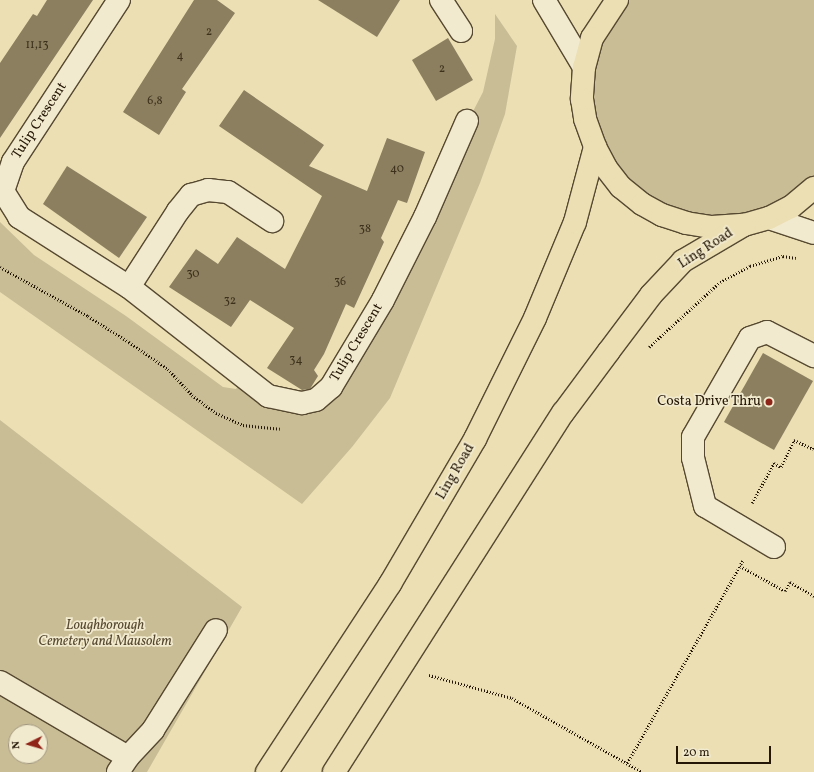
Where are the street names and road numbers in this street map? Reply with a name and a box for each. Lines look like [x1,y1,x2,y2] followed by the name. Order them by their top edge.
[9,79,71,163] street label: Tulip Crescent
[675,225,737,273] street label: Ling Road
[327,301,387,385] street label: Tulip Crescent
[433,441,479,503] street label: Ling Road

